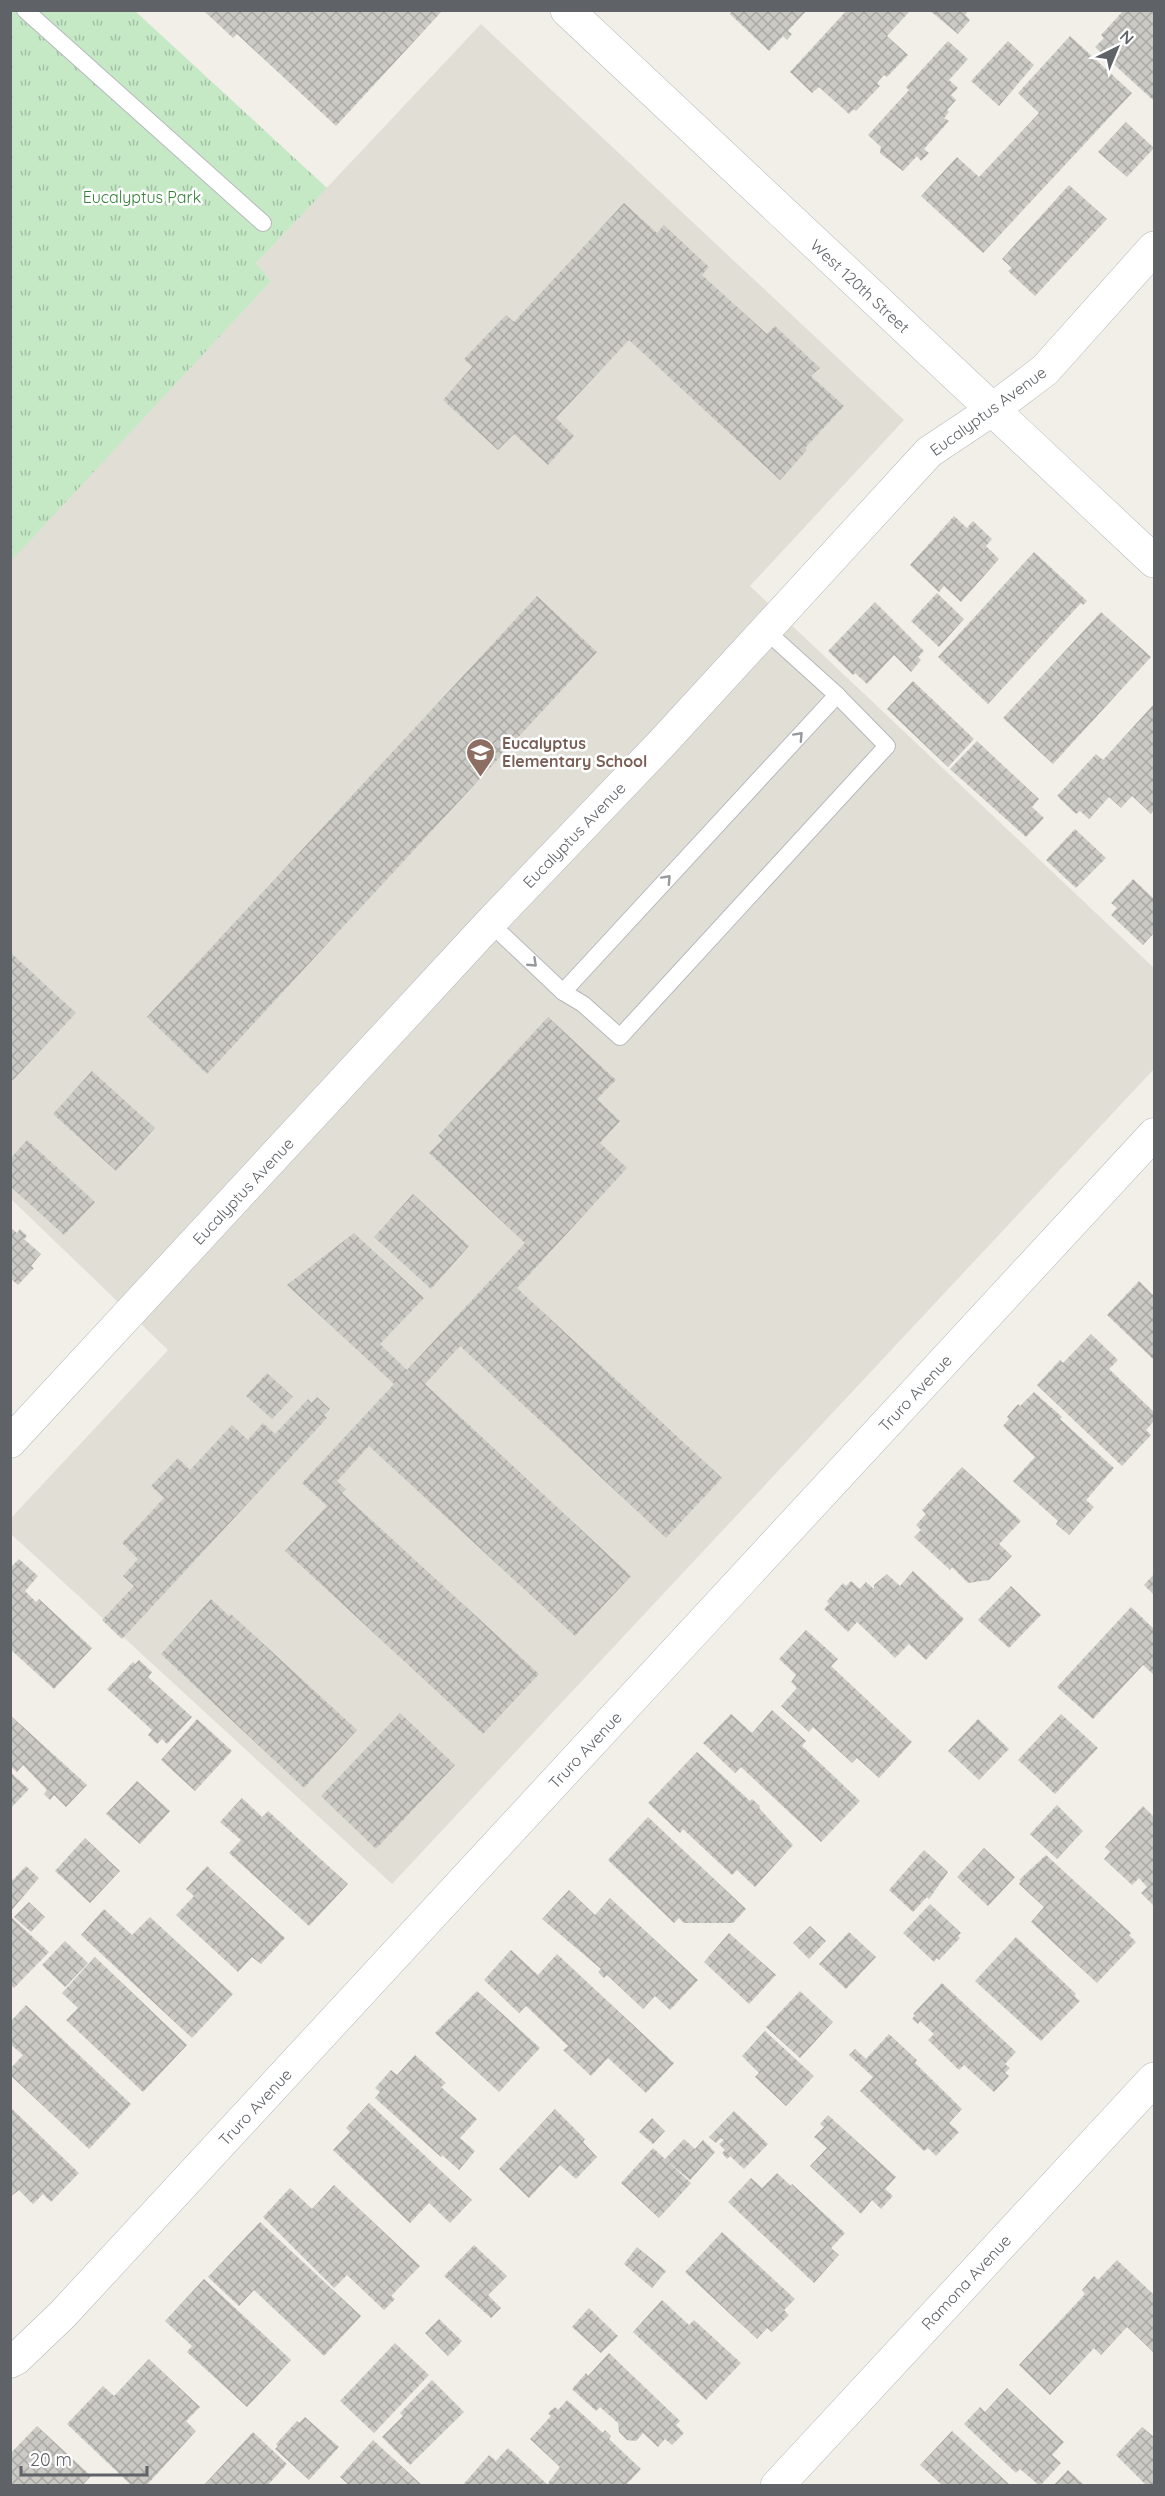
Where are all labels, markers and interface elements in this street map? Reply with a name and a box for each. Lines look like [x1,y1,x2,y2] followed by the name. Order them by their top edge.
[1087,18,1147,78] north arrow
[1116,26,1138,48] text: N
[83,187,201,207] park label: Eucalyptus Park
[806,235,914,337] street label: West 120th Street
[926,362,1050,460] street label: Eucalyptus Avenue
[792,732,803,742] one-way arrow
[502,733,647,771] place label: Eucalyptus Elementary School
[465,736,497,778] school or university icon: Eucalyptus Elementary School
[518,778,630,892] street label: Eucalyptus Avenue
[660,875,671,886] one-way arrow
[526,956,537,967] one-way arrow
[188,1133,298,1249] street label: Eucalyptus Avenue
[874,1350,956,1436] street label: Truro Avenue
[544,1707,626,1793] street label: Truro Avenue
[214,2064,296,2150] street label: Truro Avenue
[917,2230,1015,2334] street label: Ramona Avenue
[21,2439,147,2477] scale bar
[30,2448,72,2471] text: 20 m

